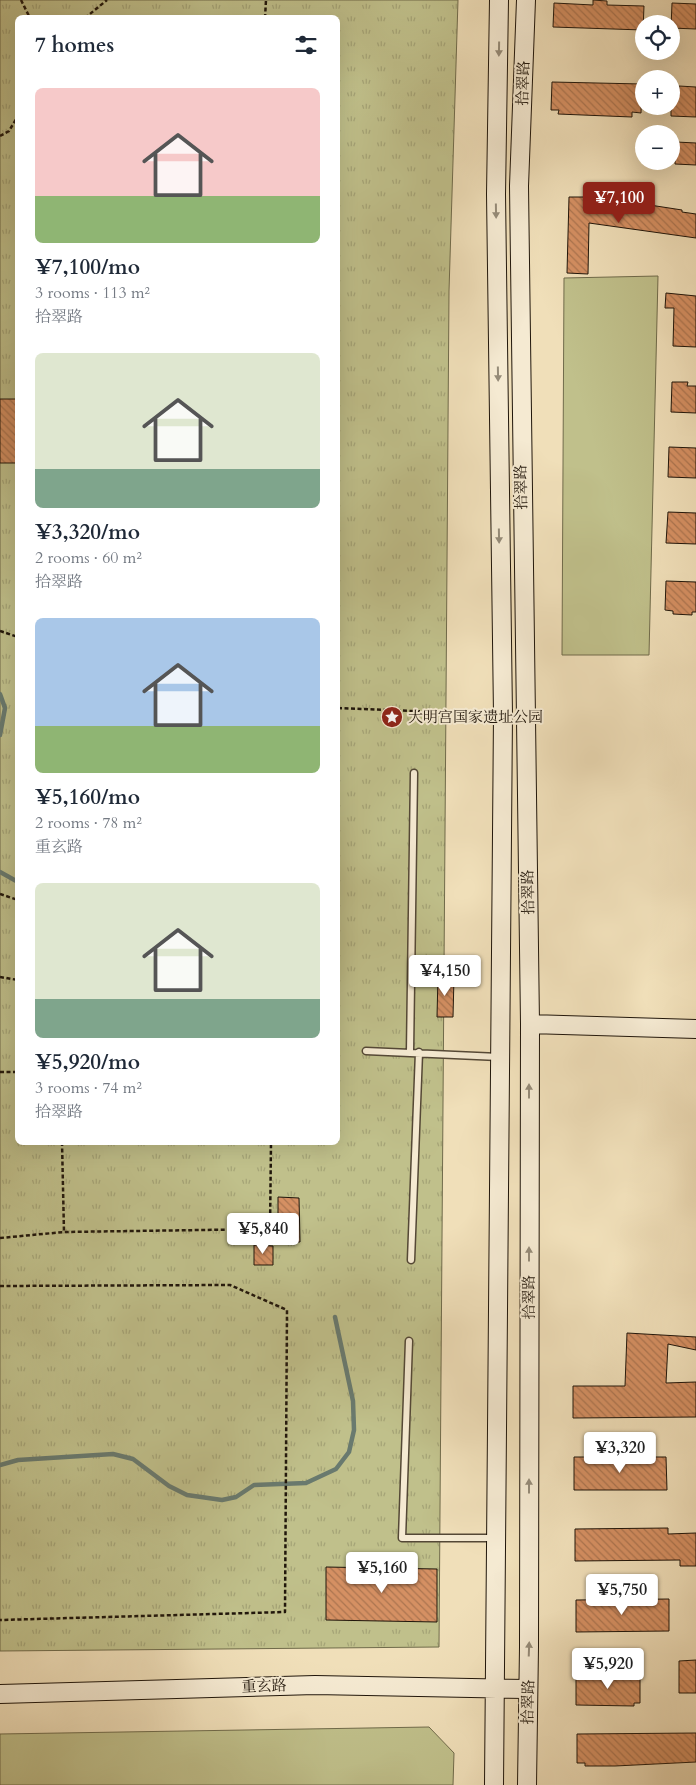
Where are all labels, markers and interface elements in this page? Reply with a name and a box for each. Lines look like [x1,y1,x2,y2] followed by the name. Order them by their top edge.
[635,15,680,170] map controls
[635,15,680,60] button: locate
[35,31,114,60] text: 7 homes
[292,31,320,59] icon: filters
[494,41,502,57] one-way arrow
[512,60,534,106] street label: 拾翠路
[635,70,680,115] button: +
[133,120,223,210] icon: home
[635,125,680,170] button: −
[578,182,660,224] pin: ¥7,100
[594,187,644,209] text: ¥7,100
[492,203,500,219] one-way arrow
[35,253,140,282] text: ¥7,100/mo
[35,282,150,304] text: 3 rooms · 113 m²
[35,306,83,328] text: 拾翠路
[494,366,502,382] one-way arrow
[133,385,223,475] icon: home
[511,464,531,510] street label: 拾翠路
[35,518,140,547] text: ¥3,320/mo
[496,528,504,544] one-way arrow
[35,547,142,569] text: 2 rooms · 60 m²
[35,571,83,593] text: 拾翠路
[133,650,223,740] icon: home
[380,705,404,729] place icon: 大明宫国家遗址公园
[408,707,543,727] place label: 大明宫国家遗址公园
[35,783,140,812] text: ¥5,160/mo
[35,812,142,834] text: 2 rooms · 78 m²
[35,836,83,858] text: 重玄路
[518,869,538,915] street label: 拾翠路
[133,915,223,1005] icon: home
[404,954,486,997] pin: ¥4,150
[420,960,470,982] text: ¥4,150
[35,1048,140,1077] text: ¥5,920/mo
[35,1077,142,1099] text: 3 rooms · 74 m²
[525,1083,533,1099] one-way arrow
[35,1101,83,1123] text: 拾翠路
[222,1212,304,1255] pin: ¥5,840
[238,1218,288,1240] text: ¥5,840
[525,1246,533,1262] one-way arrow
[519,1274,539,1320] street label: 拾翠路
[579,1432,661,1474] pin: ¥3,320
[595,1437,645,1459] text: ¥3,320
[525,1478,533,1494] one-way arrow
[341,1552,423,1594] pin: ¥5,160
[357,1557,407,1579] text: ¥5,160
[581,1574,663,1616] pin: ¥5,750
[597,1579,647,1601] text: ¥5,750
[525,1641,533,1657] one-way arrow
[567,1648,649,1690] pin: ¥5,920
[583,1653,633,1675] text: ¥5,920
[241,1675,287,1697] street label: 重玄路
[518,1679,538,1725] street label: 拾翠路

